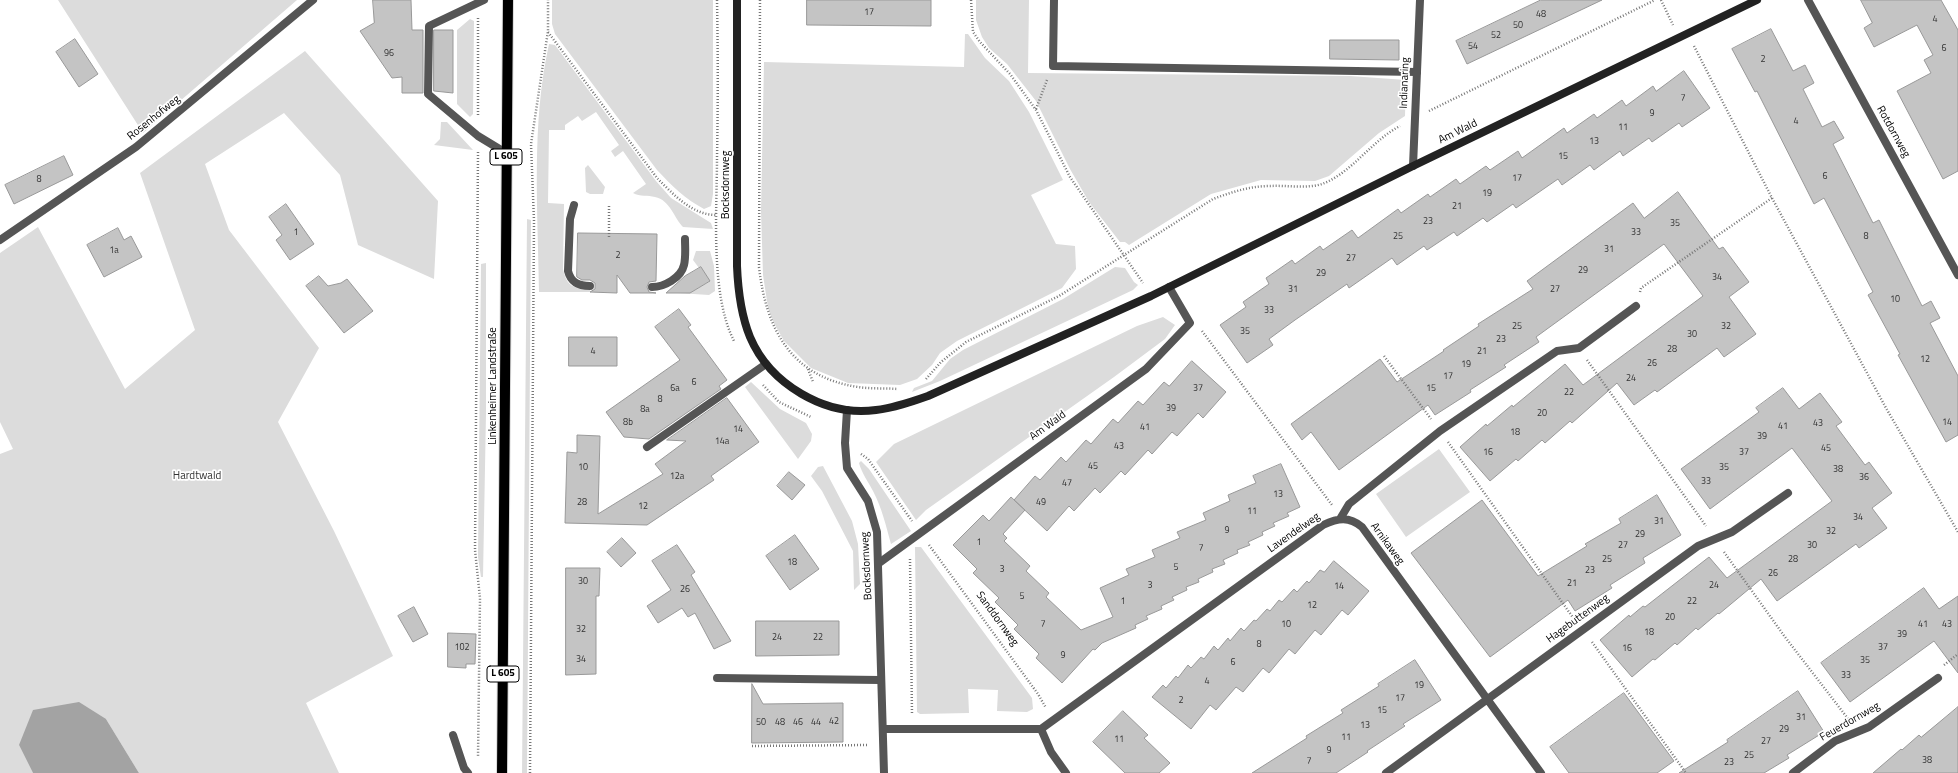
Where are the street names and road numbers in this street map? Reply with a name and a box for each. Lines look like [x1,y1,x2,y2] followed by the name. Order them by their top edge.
[1398,57,1412,109] street label: Indianaring
[125,93,183,143] street label: Rosenhofweg
[1873,104,1913,160] street label: Rotdornweg
[1436,117,1480,147] street label: Am Wald
[490,149,522,165] road number: L 605
[719,151,733,219] street label: Bocksdornweg
[486,327,500,445] street label: Linkenheimer Landstraße
[1027,408,1069,444] street label: Am Wald
[1265,510,1323,556] street label: Lavendelweg
[1367,520,1407,568] street label: Arnikaweg
[859,531,875,601] street label: Bocksdornweg
[973,589,1021,649] street label: Sanddornweg
[1544,592,1612,646] street label: Hagebuttenweg
[487,666,519,682] road number: L 605
[1818,700,1882,744] street label: Feuerdornweg

